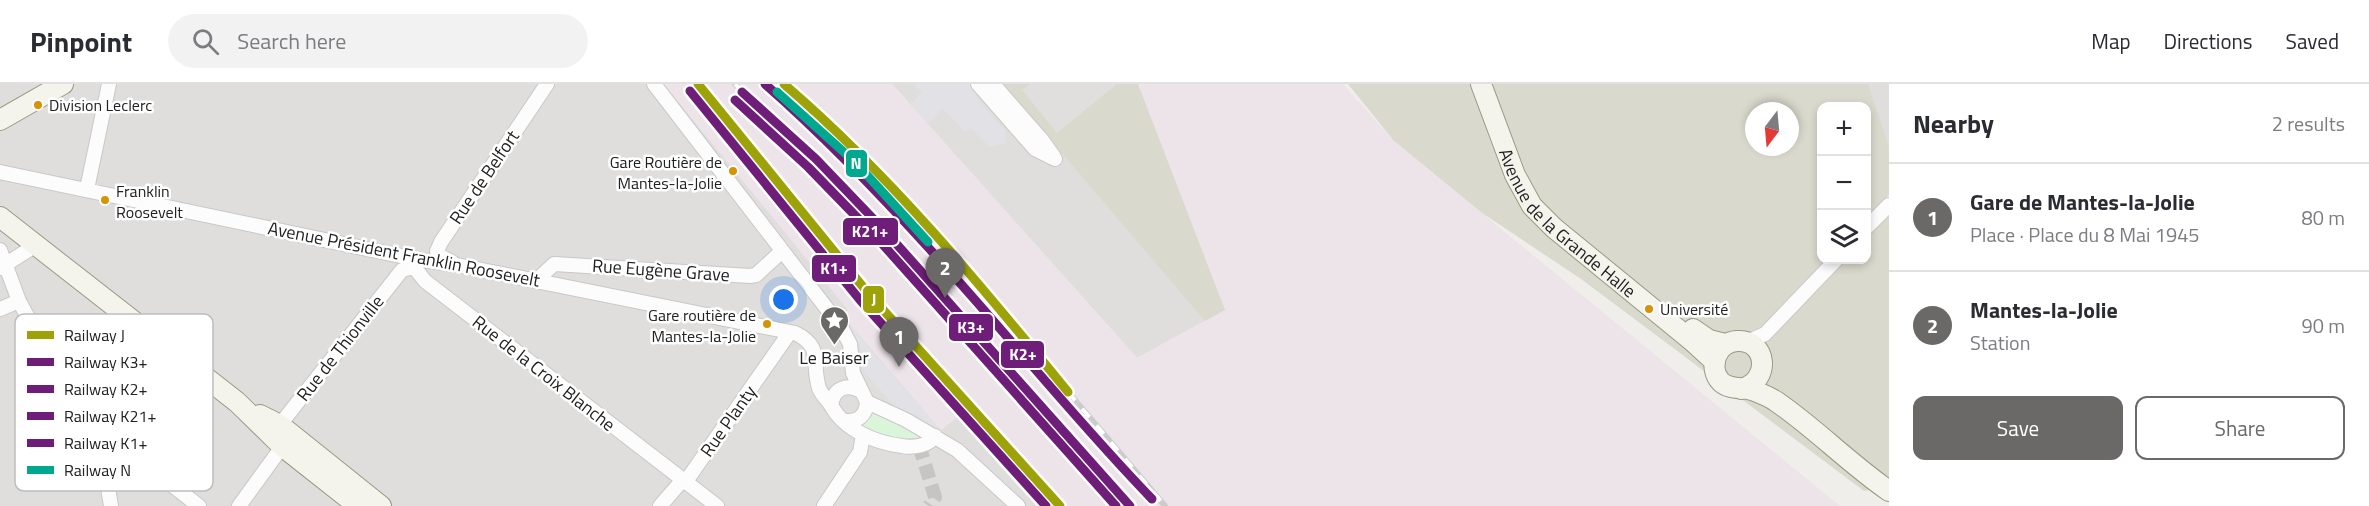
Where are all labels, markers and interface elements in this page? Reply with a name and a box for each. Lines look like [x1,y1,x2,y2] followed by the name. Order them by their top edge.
[168,14,588,68] search box
[30,20,132,63] text: Pinpoint
[237,24,346,58] text: Search here
[189,25,222,58] icon: search
[2091,25,2131,57] text: Map
[2164,25,2253,57] text: Directions
[2286,25,2339,57] text: Saved
[49,93,152,117] place label: Division Leclerc
[32,99,44,111] marker: Division Leclerc
[1745,102,1799,156] north arrow
[1817,102,1871,264] map controls
[1817,102,1871,156] button: +
[1913,104,1994,143] text: Nearby
[2272,108,2345,139] text: 2 results
[442,124,526,229] street label: Rue de Belfort
[1493,144,1642,304] street label: Avenue de la Grande Halle
[845,149,868,178] line badge: N
[610,150,722,195] place label: Gare Routière de Mantes-la-Jolie
[850,151,862,175] text: N
[1817,156,1871,210] button: −
[727,165,739,177] marker: Gare Routière de Mantes-la-Jolie
[116,179,183,224] place label: Franklin Roosevelt
[1970,185,2195,219] text: Gare de Mantes-la-Jolie
[99,194,111,206] marker: Franklin Roosevelt
[1927,202,1938,233] text: 1
[2301,202,2345,233] text: 80 m
[1817,210,1871,264] button: layers
[266,214,543,294] street label: Avenue Président Franklin Roosevelt
[842,217,899,246] line badge: K21+
[852,219,888,243] text: K21+
[1970,219,2200,250] text: Place · Place du 8 Mai 1945
[926,248,964,298] pin: 2
[591,252,731,288] street label: Rue Eugène Grave
[811,254,857,283] line badge: K1+
[820,256,848,280] text: K1+
[769,285,798,314] your location
[862,285,885,314] line badge: J
[872,287,876,311] text: J
[290,289,390,407] street label: Rue de Thionville
[1970,293,2118,327] text: Mantes-la-Jolie
[1660,297,1728,321] place label: Université
[648,303,756,348] place label: Gare routière de Mantes-la-Jolie
[1643,303,1655,315] marker: Université
[818,304,850,346] place icon: Le Baiser
[467,308,621,438] street label: Rue de la Croix Blanche
[1927,310,1938,341] text: 2
[2301,310,2345,341] text: 90 m
[948,313,994,342] line badge: K3+
[15,314,213,491] legend
[957,315,985,339] text: K3+
[761,318,773,330] marker: Gare routière de Mantes-la-Jolie
[880,318,918,367] pin: 1
[64,323,125,347] text: Railway J
[1970,327,2030,358] text: Station
[1000,340,1045,369] line badge: K2+
[1009,342,1037,366] text: K2+
[799,344,869,371] place label: Le Baiser
[64,350,147,374] text: Railway K3+
[64,377,147,401] text: Railway K2+
[693,379,763,462] street label: Rue Planty
[1913,396,2123,460] button: Save
[2135,396,2345,460] button: Share
[64,404,156,428] text: Railway K21+
[64,431,147,455] text: Railway K1+
[64,458,131,482] text: Railway N

